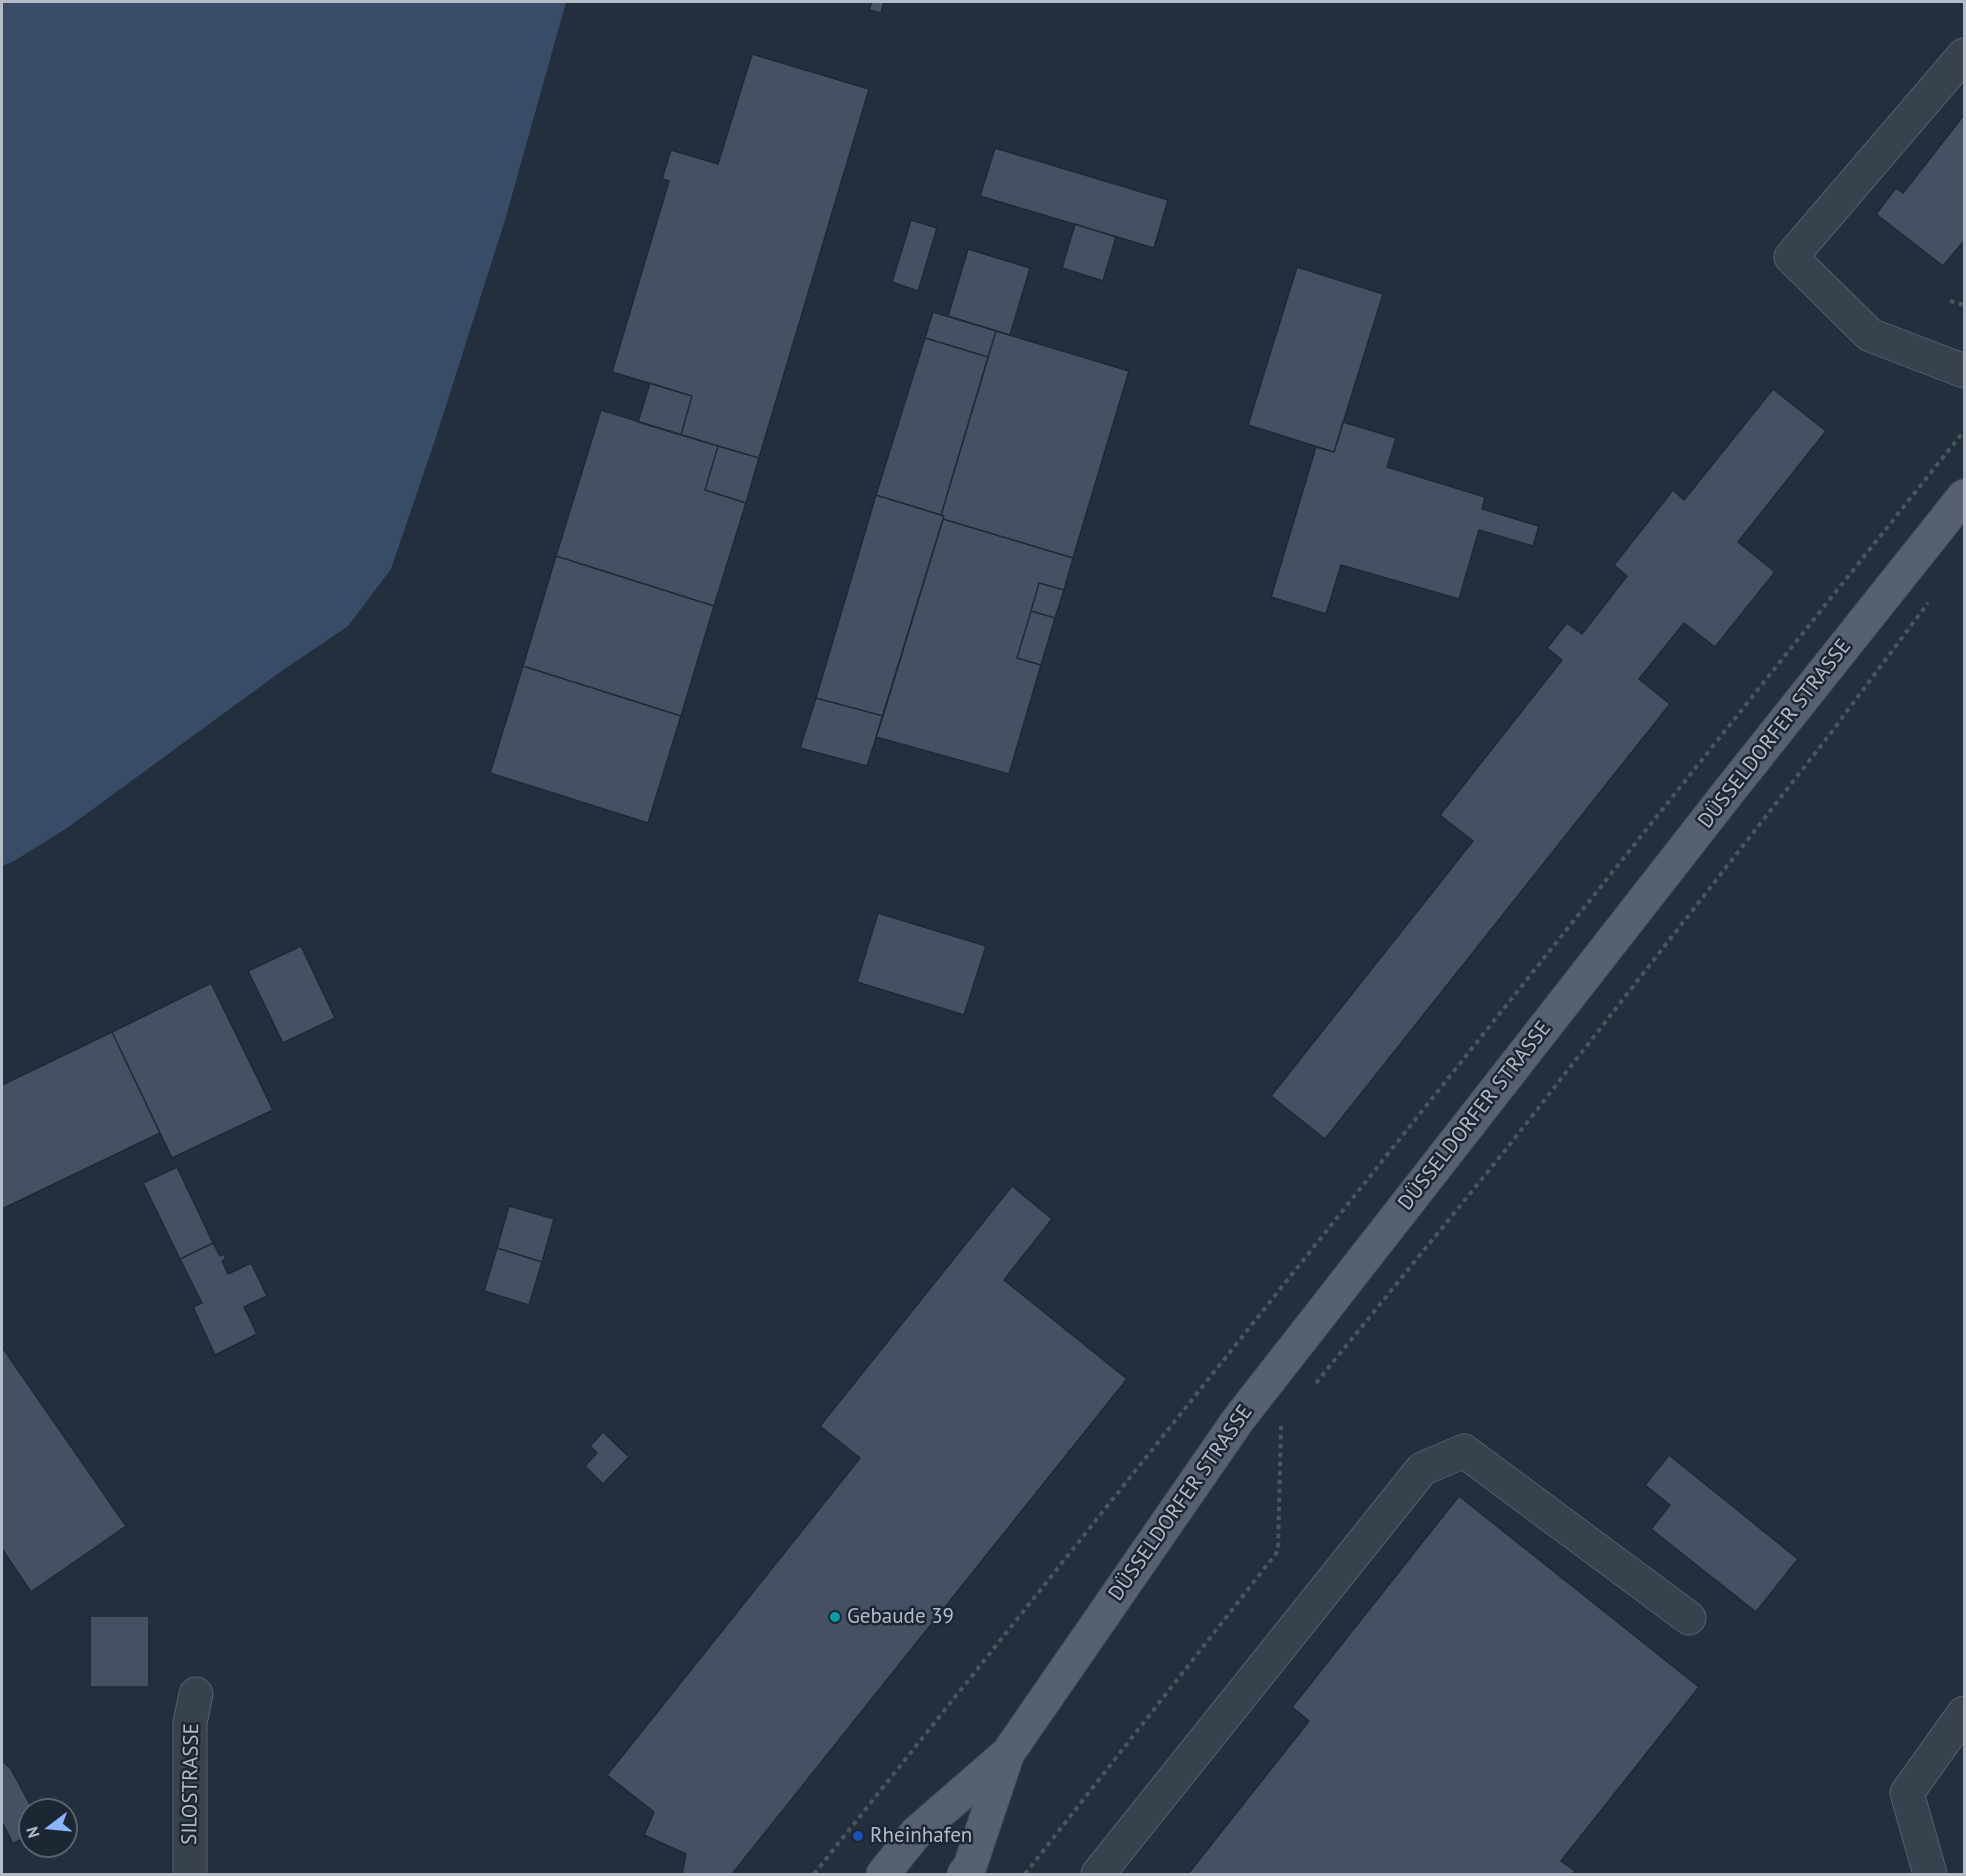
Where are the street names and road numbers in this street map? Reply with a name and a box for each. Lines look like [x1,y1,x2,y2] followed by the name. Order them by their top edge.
[1693,634,1857,834] street label: DÜSSELDORFER STRASSE
[1393,1016,1557,1216] street label: DÜSSELDORFER STRASSE
[1104,1400,1258,1606] street label: DÜSSELDORFER STRASSE
[177,1723,205,1845] street label: SILOSTRASSE

